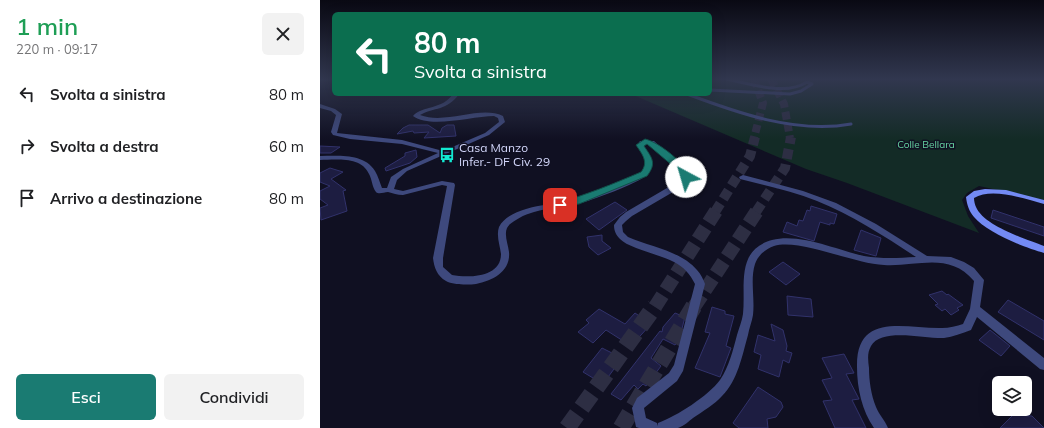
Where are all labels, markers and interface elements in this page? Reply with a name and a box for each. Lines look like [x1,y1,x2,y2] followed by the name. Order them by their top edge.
[16,11,78,41] text: 1 min
[262,13,304,55] button: close
[414,25,480,60] text: 80 m
[348,28,400,80] icon: left
[16,41,98,57] text: 220 m · 09:17
[414,60,547,83] text: Svolta a sinistra
[16,83,38,105] icon: left
[50,85,166,104] text: Svolta a sinistra
[269,85,304,104] text: 80 m
[16,135,38,157] icon: right
[50,137,159,156] text: Svolta a destra
[269,137,304,156] text: 60 m
[897,138,955,151] park label: Colle Bellara
[459,140,550,169] place label: Casa Manzo Infer.- DF Civ. 29
[438,146,456,164] bus stop icon: Casa Manzo Infer.- DF Civ. 29
[665,156,707,198] position arrow
[16,187,38,209] icon: arrive
[543,188,577,222] pin
[50,189,202,208] text: Arrivo a destinazione
[269,189,304,208] text: 80 m
[549,194,571,216] icon: arrive
[16,374,156,420] button: Esci
[164,374,304,420] button: Condividi
[992,376,1032,416] map controls
[992,376,1032,416] button: layers

